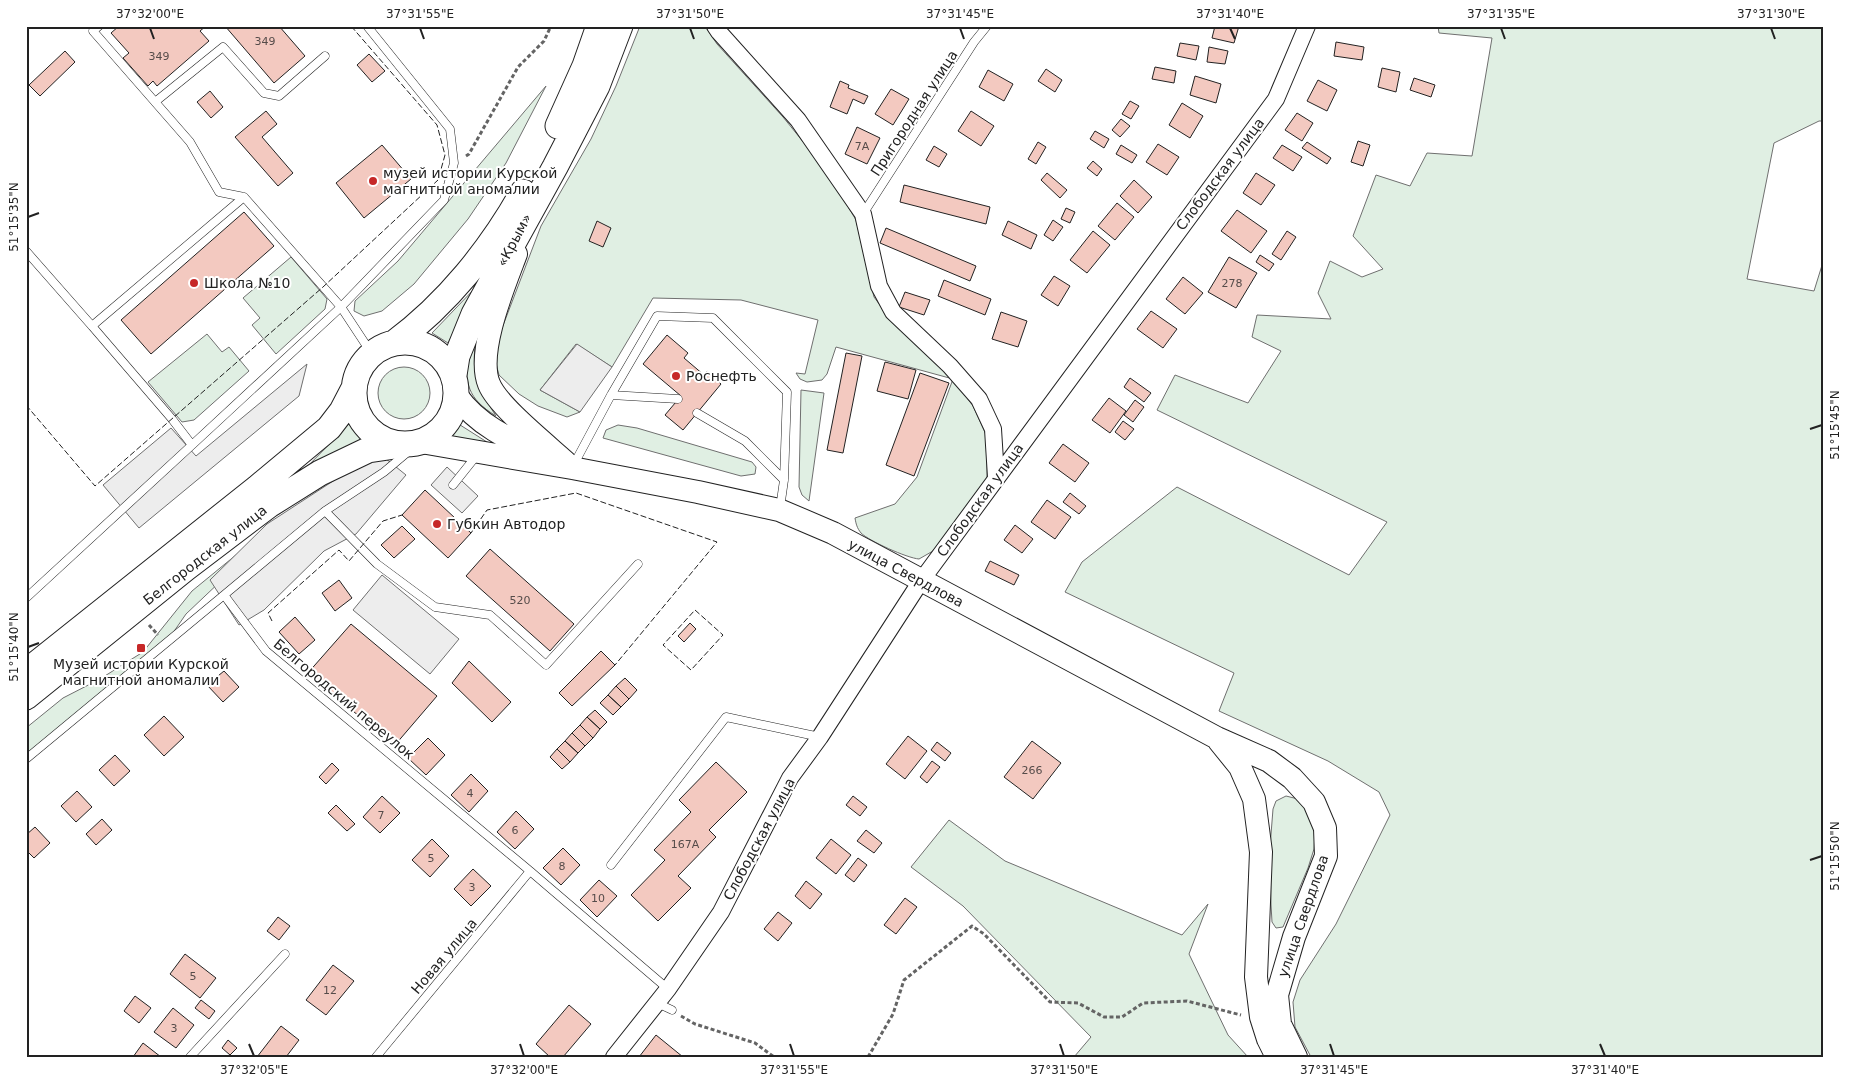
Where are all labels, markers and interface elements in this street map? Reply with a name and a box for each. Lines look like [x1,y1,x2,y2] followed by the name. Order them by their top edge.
[116,7,184,21] text: 37°32'00"E
[386,7,454,21] text: 37°31'55"E
[656,7,724,21] text: 37°31'50"E
[926,7,994,21] text: 37°31'45"E
[1196,7,1264,21] text: 37°31'40"E
[1467,7,1535,21] text: 37°31'35"E
[1737,7,1805,21] text: 37°31'30"E
[255,35,276,48] house number: 349
[867,47,961,179] street label: Пригородная улица
[149,50,170,63] house number: 349
[1173,115,1267,233] street label: Слободская улица
[855,140,870,153] house number: 7А
[383,165,557,197] place label: музей истории Курской магнитной аномалии
[367,175,379,187] marker: музей истории Курской магнитной аномалии
[7,182,21,252] text: 51°15'35"N
[493,211,535,269] street label: «Крым»
[204,275,290,291] place label: Школа №10
[188,277,200,289] marker: Школа №10
[1222,277,1243,290] house number: 278
[686,368,757,384] place label: Роснефть
[670,370,682,382] marker: Роснефть
[1828,390,1842,460] text: 51°15'45"N
[933,440,1027,560] street label: Слободская улица
[140,502,270,608] street label: Белгородская улица
[447,516,565,532] place label: Губкин Автодор
[431,518,443,530] marker: Губкин Автодор
[846,536,966,610] street label: улица Свердлова
[510,594,531,607] house number: 520
[7,612,21,682] text: 51°15'40"N
[270,635,418,763] street label: Белгородский переулок
[135,642,147,654] marker: Музей истории Курской магнитной аномалии
[53,656,229,688] place label: Музей истории Курской магнитной аномалии
[1022,764,1043,777] house number: 266
[720,775,798,903] street label: Слободская улица
[467,787,474,800] house number: 4
[378,809,385,822] house number: 7
[1828,821,1842,891] text: 51°15'50"N
[512,824,519,837] house number: 6
[671,838,700,851] house number: 167А
[428,852,435,865] house number: 5
[1275,853,1331,979] street label: улица Свердлова
[559,860,566,873] house number: 8
[469,881,476,894] house number: 3
[591,892,605,905] house number: 10
[408,915,480,997] street label: Новая улица
[190,970,197,983] house number: 5
[323,984,337,997] house number: 12
[171,1022,178,1035] house number: 3
[220,1063,288,1077] text: 37°32'05"E
[490,1063,558,1077] text: 37°32'00"E
[760,1063,828,1077] text: 37°31'55"E
[1030,1063,1098,1077] text: 37°31'50"E
[1300,1063,1368,1077] text: 37°31'45"E
[1571,1063,1639,1077] text: 37°31'40"E

